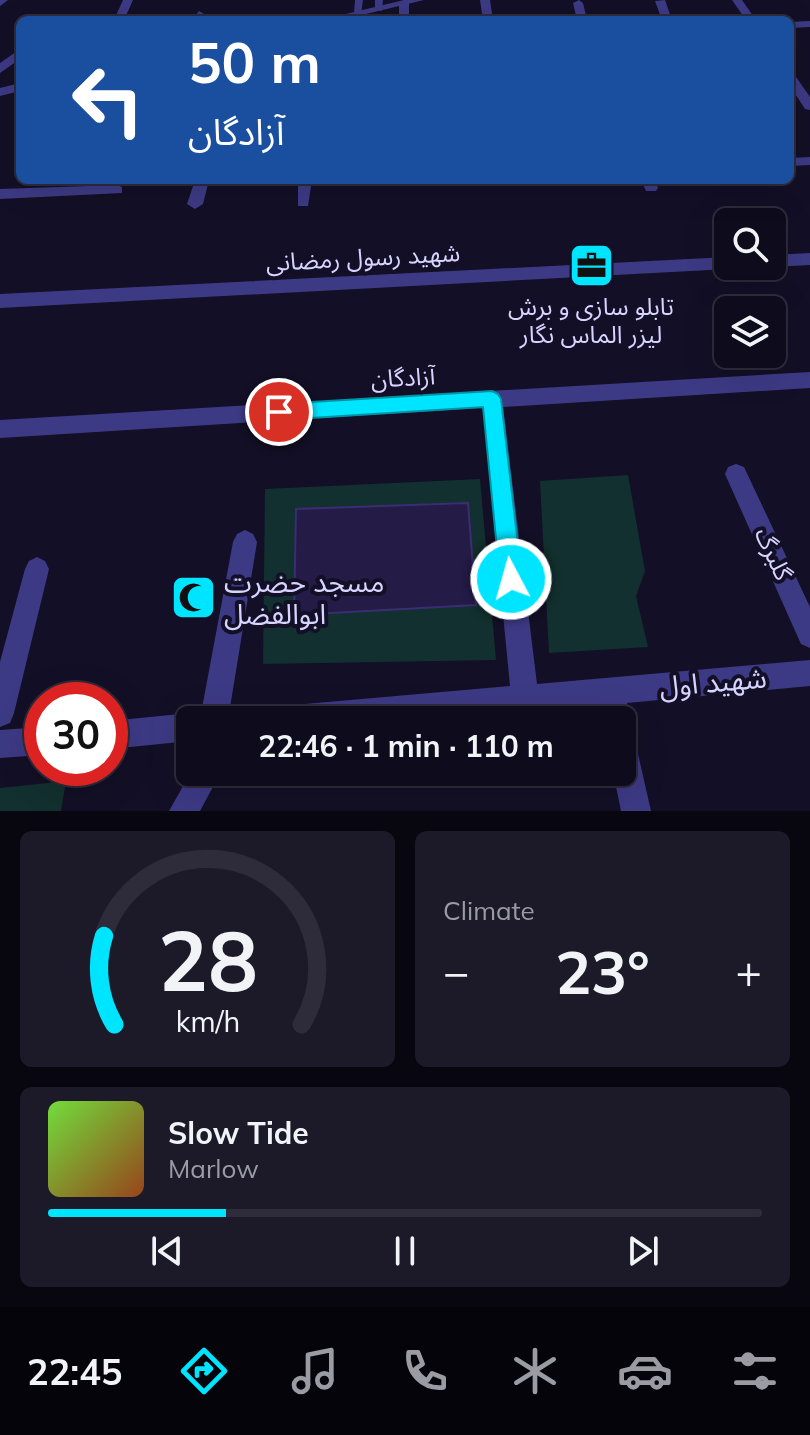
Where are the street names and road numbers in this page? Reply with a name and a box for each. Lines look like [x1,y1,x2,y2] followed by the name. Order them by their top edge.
[265,237,461,277] street label: شهید رسول رمضانی
[370,360,437,394] street label: آزادگان
[749,522,800,586] street label: گلبرگ
[658,659,768,704] street label: شهید اول

